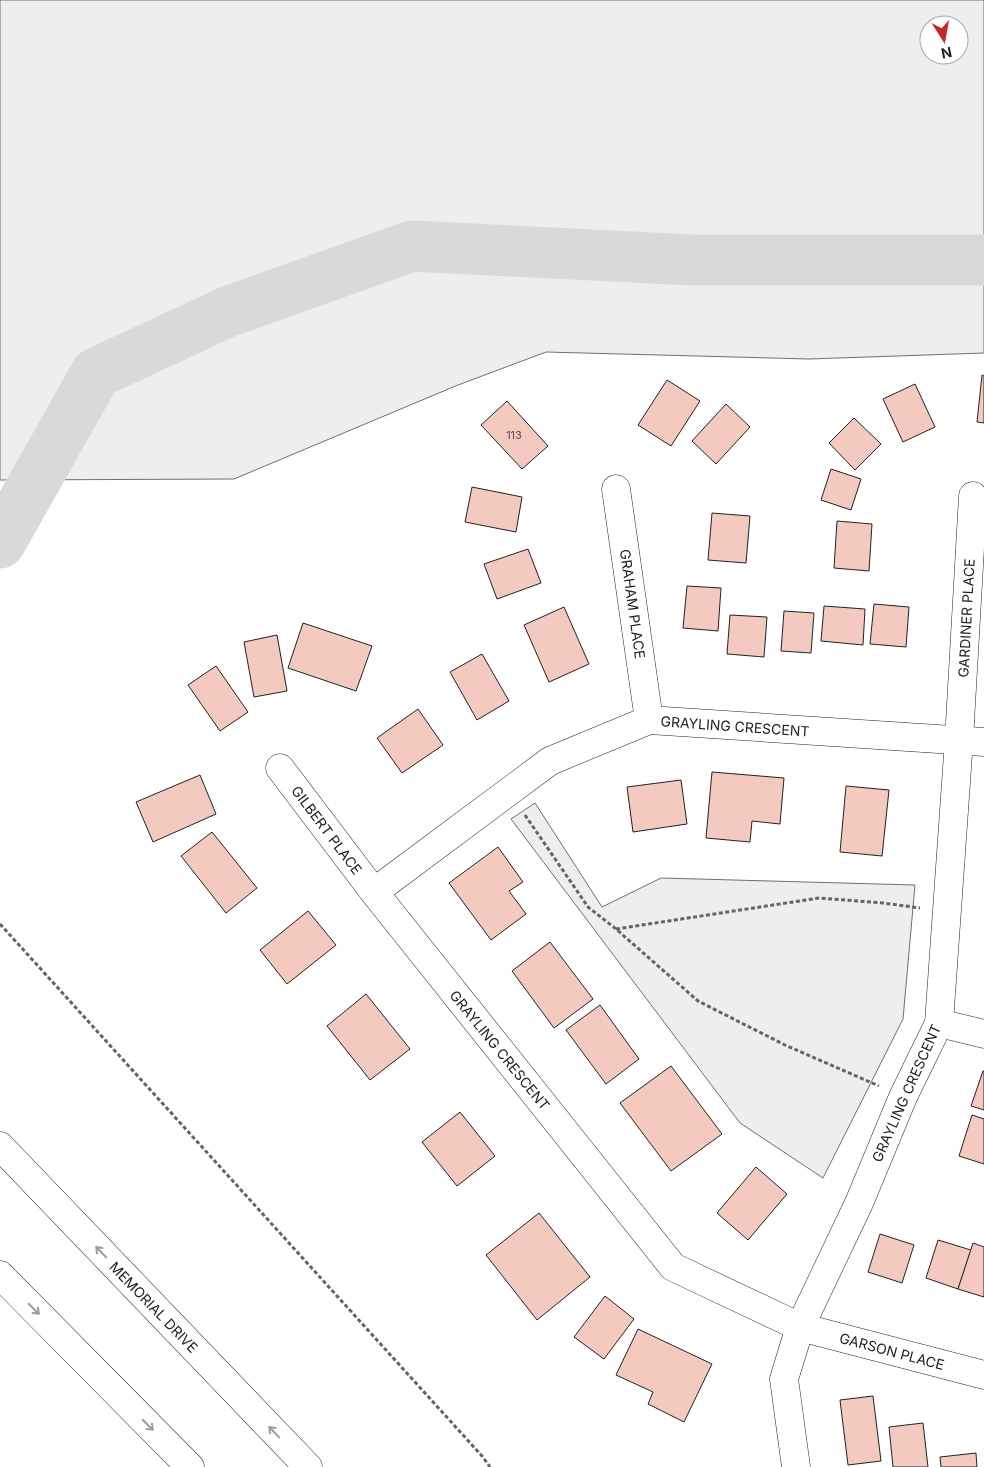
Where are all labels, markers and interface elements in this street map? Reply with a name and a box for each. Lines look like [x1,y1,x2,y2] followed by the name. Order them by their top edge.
[919,15,969,65] north arrow
[940,44,953,63] text: N
[506,428,522,442] house number: 113
[617,548,649,660] street label: GRAHAM PLACE
[954,558,978,678] street label: GARDINER PLACE
[660,712,810,740] street label: GRAYLING CRESCENT
[288,782,366,878] street label: GILBERT PLACE
[446,987,554,1113] street label: GRAYLING CRESCENT
[868,1021,944,1165] street label: GRAYLING CRESCENT
[95,1245,107,1258] one-way arrow
[106,1258,202,1356] street label: MEMORIAL DRIVE
[28,1303,40,1316] one-way arrow
[838,1329,946,1373] street label: GARSON PLACE
[142,1419,155,1431] one-way arrow
[268,1426,280,1438] one-way arrow

